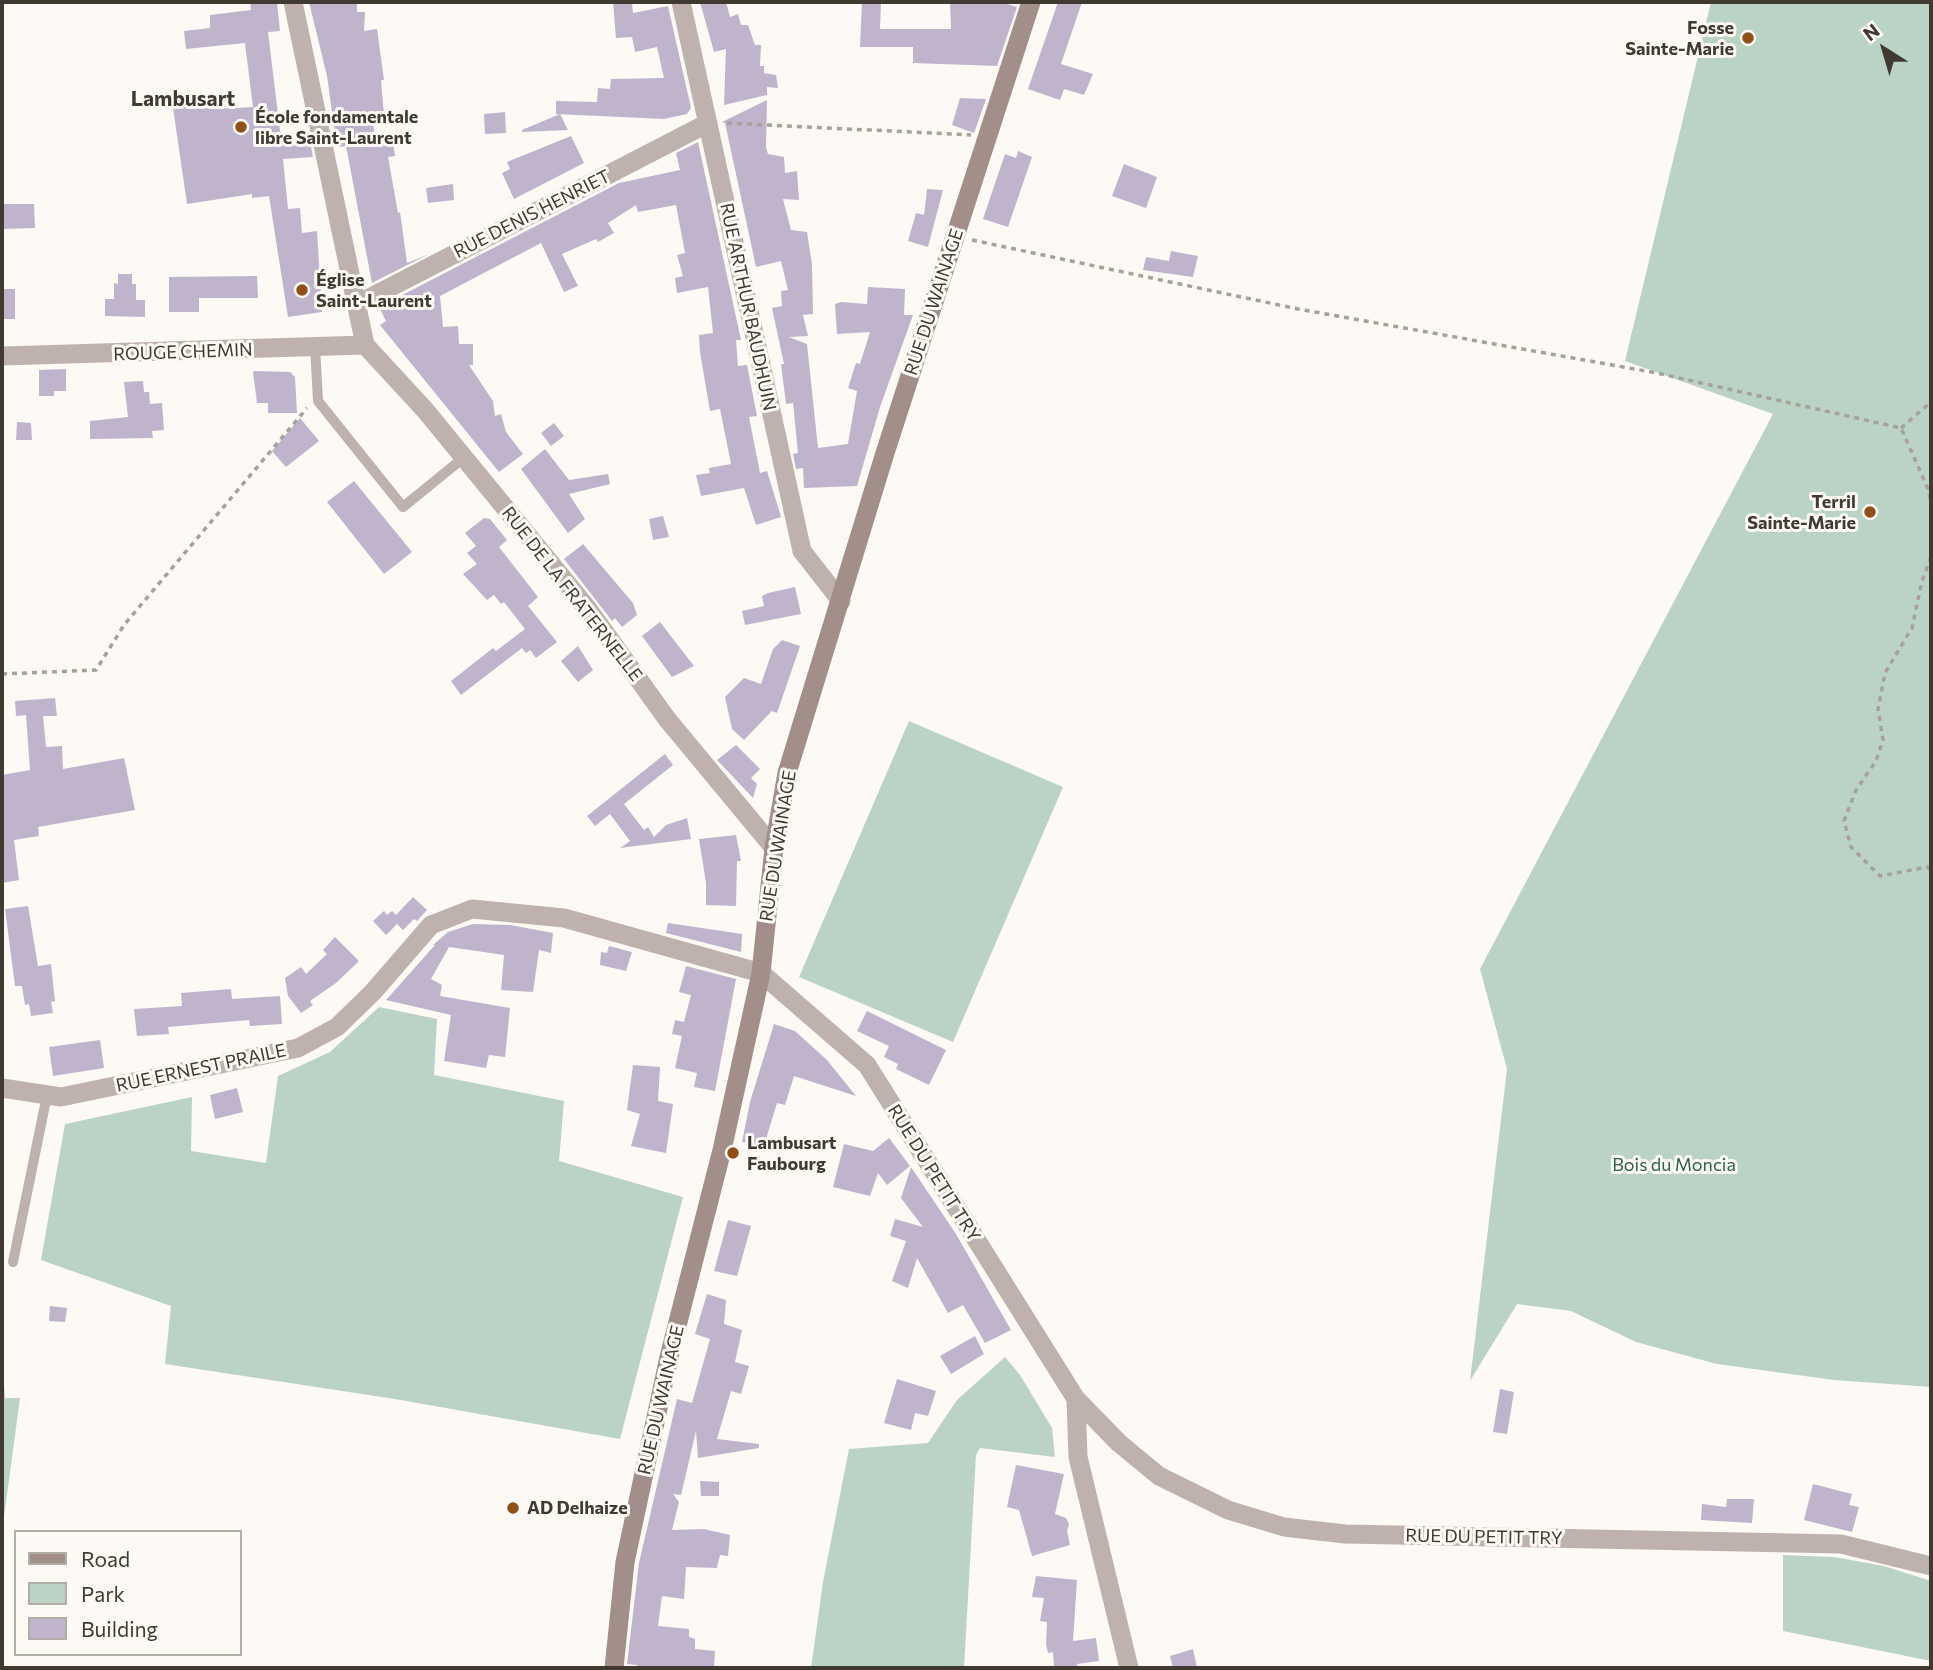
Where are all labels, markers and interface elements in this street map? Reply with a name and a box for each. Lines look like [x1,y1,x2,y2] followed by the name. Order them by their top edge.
[1849,14,1919,84] north arrow
[1625,17,1734,60] place label: Fosse Sainte-Marie
[1858,18,1884,45] text: N
[1740,30,1756,46] marker: Fosse Sainte-Marie
[131,86,235,112] district label: Lambusart
[255,106,418,148] place label: École fondamentale libre Saint-Laurent
[233,119,249,135] marker: École fondamentale libre Saint-Laurent
[450,165,614,263] street label: RUE DENIS HENRIET
[715,201,781,413] street label: RUE ARTHUR BAUDHUIN
[900,226,968,378] street label: RUE DU WAINAGE
[316,269,432,312] place label: Église Saint-Laurent
[294,282,310,298] marker: Église Saint-Laurent
[113,339,253,365] street label: ROUGE CHEMIN
[1747,491,1856,534] place label: Terril Sainte-Marie
[497,502,647,686] street label: RUE DE LA FRATERNELLE
[1862,504,1878,520] marker: Terril Sainte-Marie
[755,769,801,923] street label: RUE DU WAINAGE
[114,1039,288,1097] street label: RUE ERNEST PRAILE
[883,1101,985,1245] street label: RUE DU PETIT TRY
[747,1132,836,1174] place label: Lambusart Faubourg
[725,1145,741,1161] marker: Lambusart Faubourg
[1612,1154,1736,1176] park label: Bois du Moncia
[633,1323,689,1477] street label: RUE DU WAINAGE
[527,1497,628,1519] place label: AD Delhaize
[505,1500,521,1516] marker: AD Delhaize
[1405,1525,1563,1549] street label: RUE DU PETIT TRY
[14,1530,242,1656] legend
[81,1546,130,1571] text: Road
[81,1581,125,1606] text: Park
[81,1616,158,1641] text: Building

